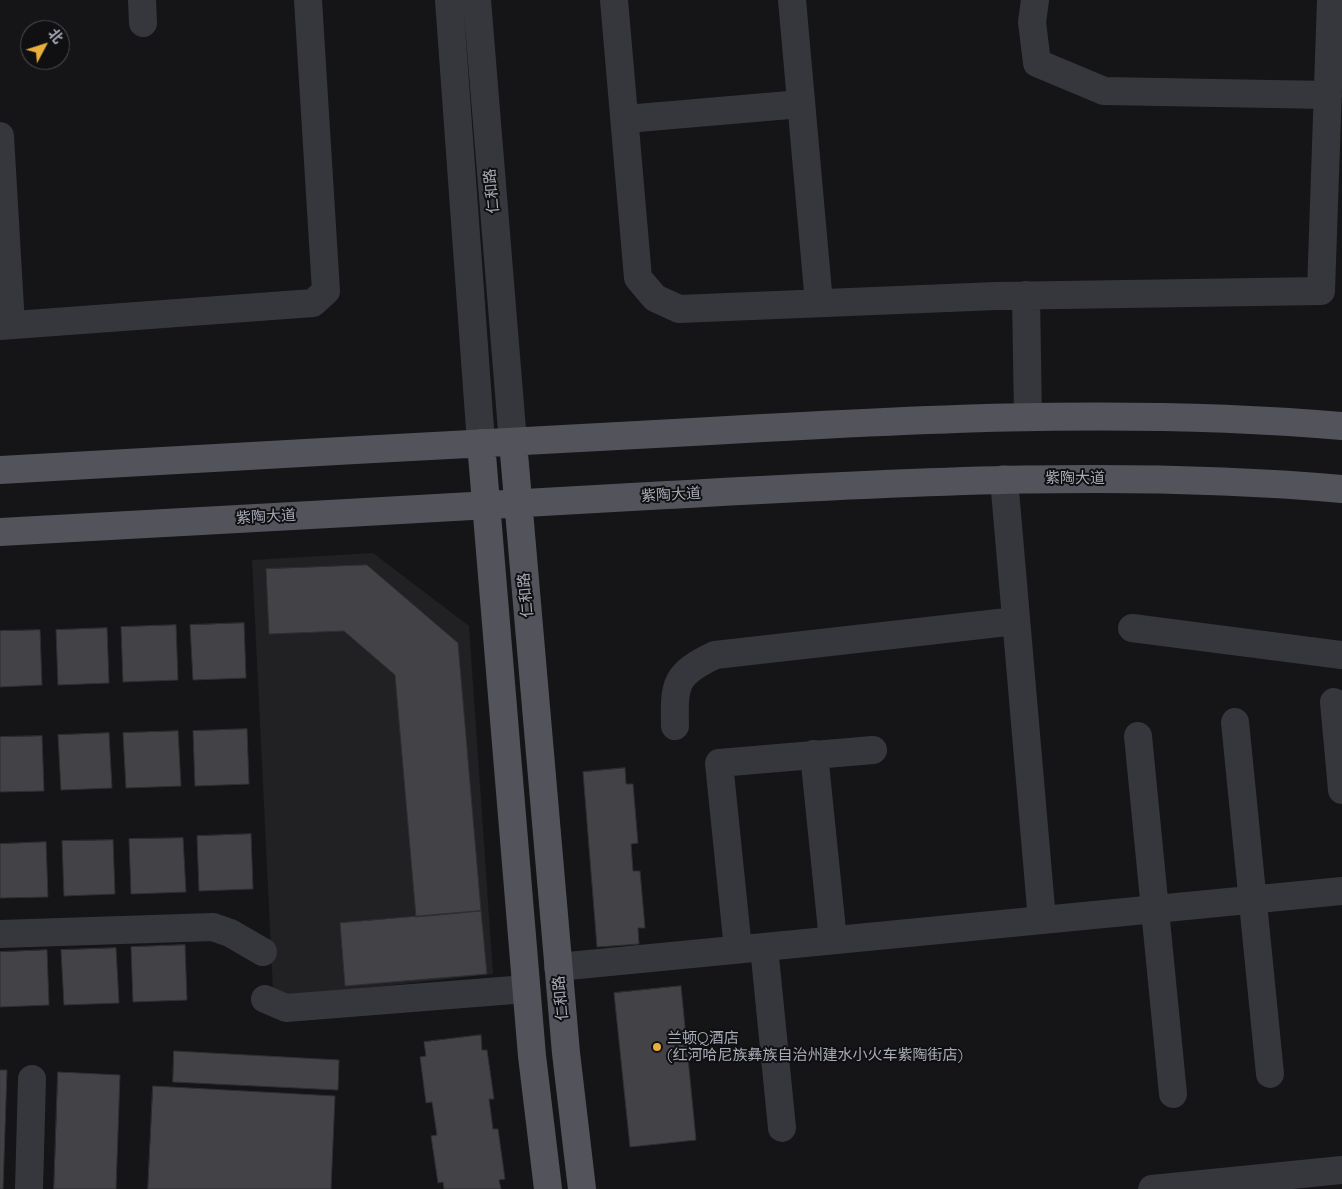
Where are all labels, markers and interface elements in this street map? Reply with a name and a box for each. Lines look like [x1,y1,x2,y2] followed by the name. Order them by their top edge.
[20,20,70,70] north arrow
[44,25,67,47] text: 北
[481,168,503,214] street label: 仁和路
[1045,469,1105,487] street label: 紫陶大道
[641,484,701,506] street label: 紫陶大道
[236,506,296,528] street label: 紫陶大道
[515,572,537,618] street label: 仁和路
[550,975,572,1021] street label: 仁和路
[667,1029,963,1064] place label: 兰顿Q酒店 (红河哈尼族彝族自治州建水小火车紫陶街店)
[651,1041,663,1053] marker: 兰顿Q酒店 (红河哈尼族彝族自治州建水小火车紫陶街店)

